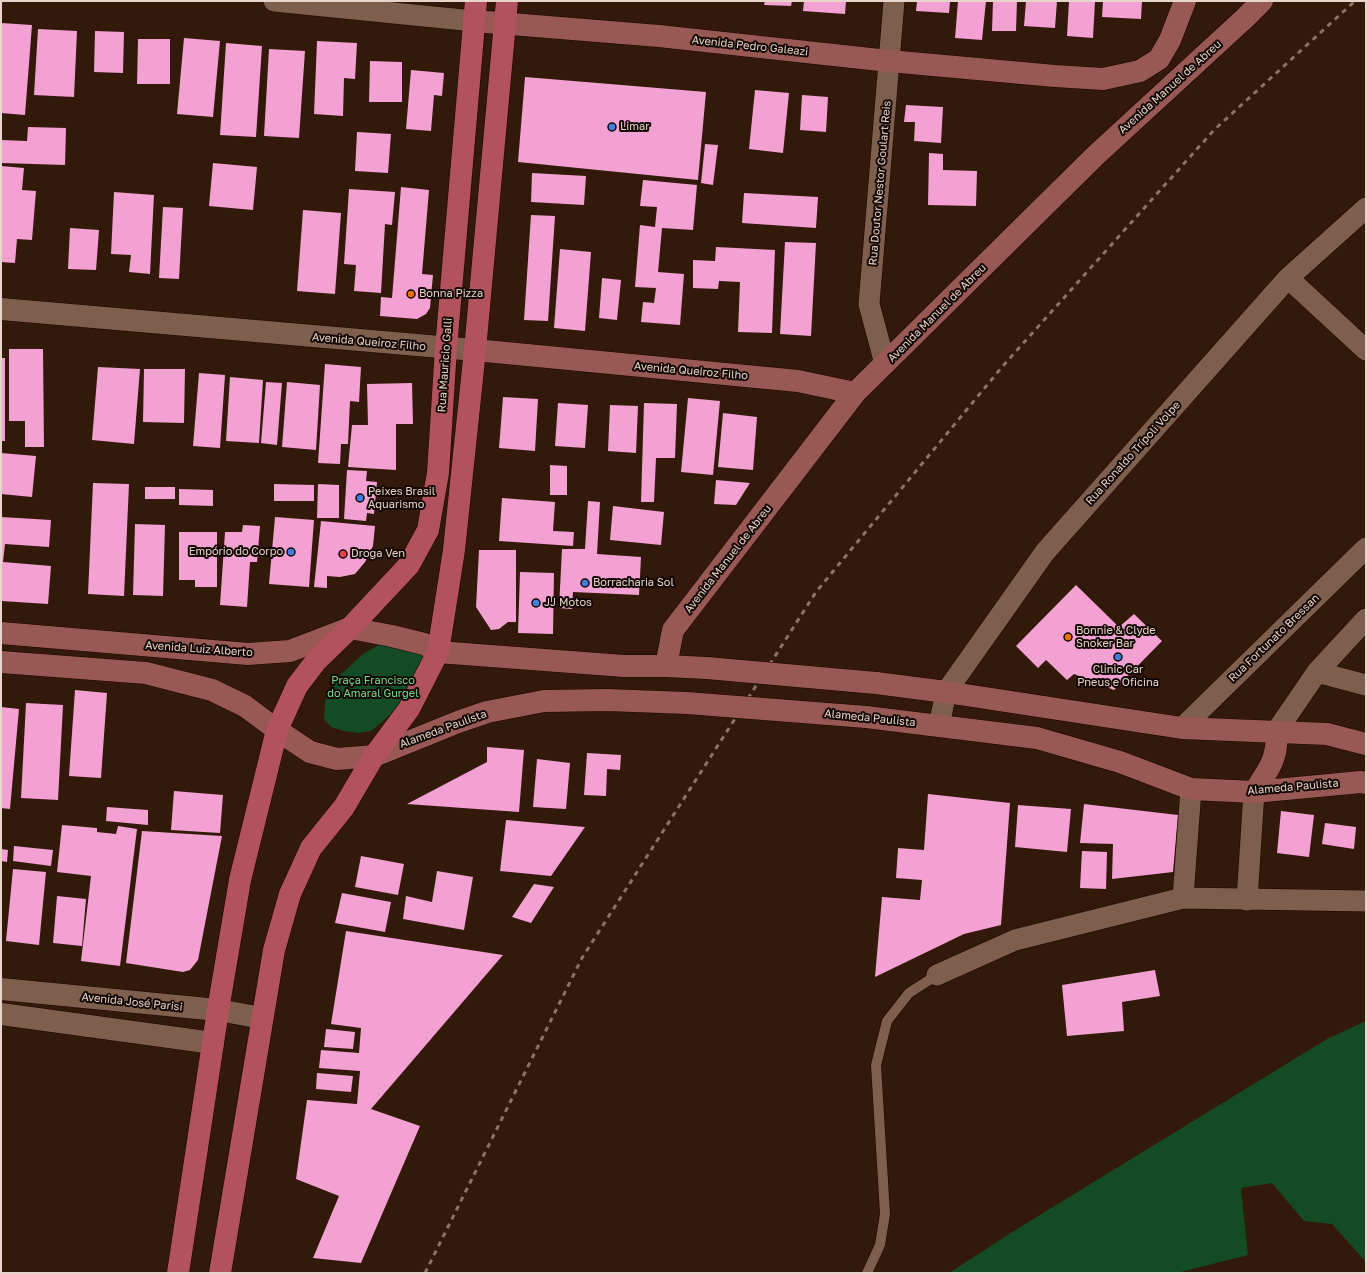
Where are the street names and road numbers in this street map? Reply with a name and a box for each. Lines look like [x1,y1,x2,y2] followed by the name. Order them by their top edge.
[691,33,809,59] street label: Avenida Pedro Galeazi
[1116,37,1224,137] street label: Avenida Manuel de Abreu
[866,100,894,266] street label: Rua Doutor Nestor Goulart Reis
[885,261,989,365] street label: Avenida Manuel de Abreu
[435,317,455,413] street label: Rua Mauricio Galli
[312,330,426,354] street label: Avenida Queiroz Filho
[634,359,748,383] street label: Avenida Queiroz Filho
[1083,398,1183,508] street label: Rua Ronaldo Trípoli Volpe
[682,502,774,616] street label: Avenida Manuel de Abreu
[1226,591,1322,685] street label: Rua Fortunato Bressan
[145,639,253,659] street label: Avenida Luiz Alberto
[398,707,488,751] street label: Alameda Paulista
[824,707,916,729] street label: Alameda Paulista
[1247,776,1339,798] street label: Alameda Paulista
[81,990,183,1014] street label: Avenida José Parisi

